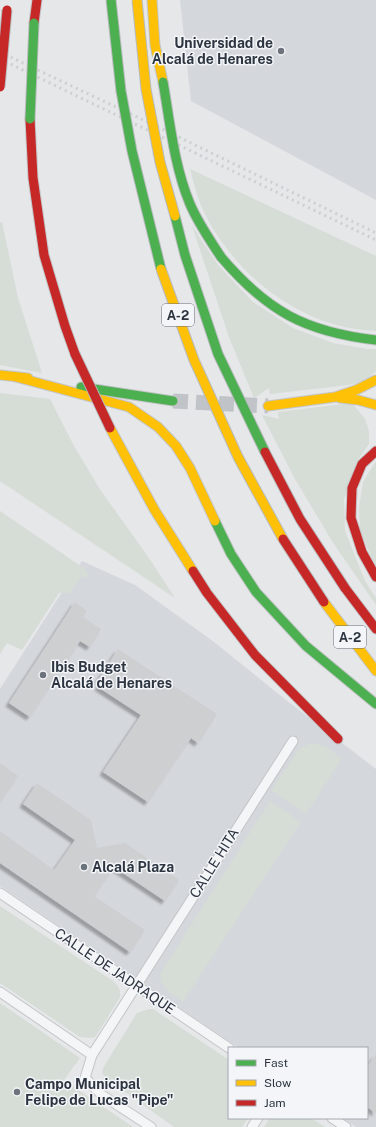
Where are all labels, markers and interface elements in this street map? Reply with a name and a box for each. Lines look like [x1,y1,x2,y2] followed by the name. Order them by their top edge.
[152,35,273,67] place label: Universidad de Alcalá de Henares
[276,46,286,56] marker: Universidad de Alcalá de Henares
[162,304,194,326] road number: A-2
[334,626,366,648] road number: A-2
[51,659,172,691] place label: Ibis Budget Alcalá de Henares
[38,670,48,680] marker: Ibis Budget Alcalá de Henares
[186,825,242,901] street label: CALLE HITA
[92,859,174,875] place label: Alcalá Plaza
[79,862,89,872] marker: Alcalá Plaza
[52,925,178,1017] street label: CALLE DE JADRAQUE
[228,1047,368,1119] legend
[264,1056,289,1070] text: Fast
[25,1076,174,1108] place label: Campo Municipal Felipe de Lucas "Pipe"
[264,1076,292,1090] text: Slow
[12,1087,22,1097] marker: Campo Municipal Felipe de Lucas "Pipe"
[264,1096,286,1110] text: Jam

